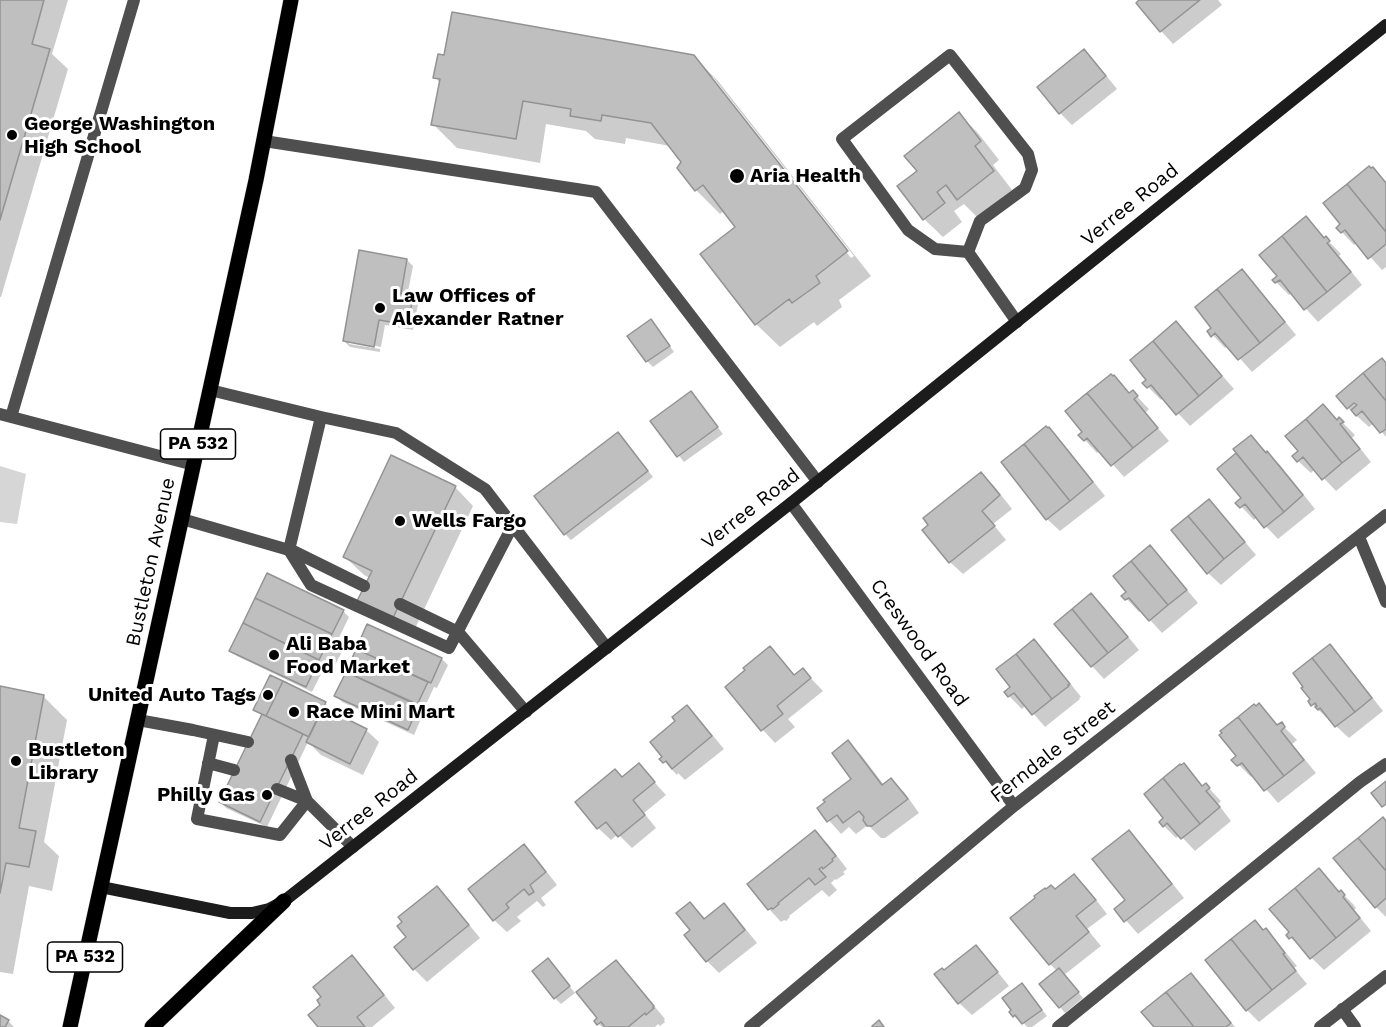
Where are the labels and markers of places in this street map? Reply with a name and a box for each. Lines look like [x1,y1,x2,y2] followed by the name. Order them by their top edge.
[24,112,215,159] place label: George Washington High School
[5,128,19,142] marker: George Washington High School
[750,164,861,188] place label: Aria Health
[728,167,746,185] marker: Aria Health
[392,284,564,331] place label: Law Offices of Alexander Ratner
[373,301,387,315] marker: Law Offices of Alexander Ratner
[412,509,526,533] place label: Wells Fargo
[393,514,407,528] marker: Wells Fargo
[286,632,410,679] place label: Ali Baba Food Market
[267,648,281,662] marker: Ali Baba Food Market
[88,683,256,707] place label: United Auto Tags
[261,688,275,702] marker: United Auto Tags
[306,700,455,724] place label: Race Mini Mart
[287,705,301,719] marker: Race Mini Mart
[28,738,125,785] place label: Bustleton Library
[9,754,23,768] marker: Bustleton Library
[157,783,255,807] place label: Philly Gas
[260,788,274,802] marker: Philly Gas

